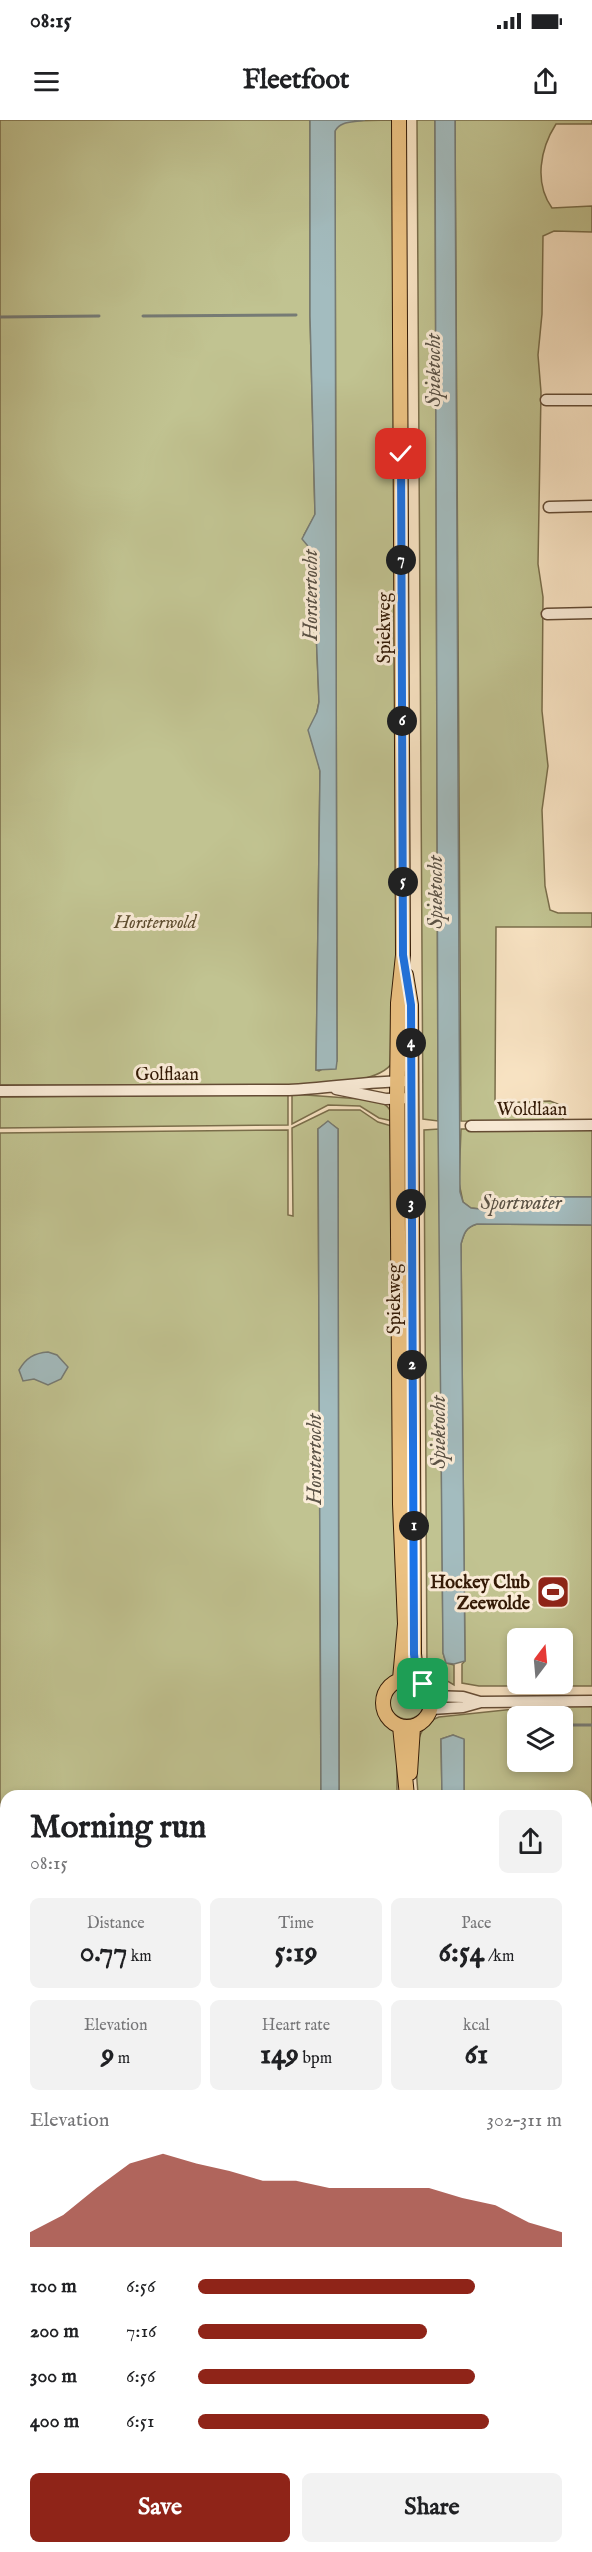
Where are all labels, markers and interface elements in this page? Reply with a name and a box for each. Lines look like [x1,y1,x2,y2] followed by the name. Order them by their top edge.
[30,7,71,35] text: 08:15
[243,64,349,98] text: Fleetfoot
[30,65,63,98] icon: menu
[529,65,562,98] icon: share
[422,332,447,407] water label: Spiektocht
[375,428,426,479] pin
[384,437,417,470] icon: check
[386,545,416,575] pin: 7
[299,548,324,642] water label: Horstertocht
[397,550,405,570] text: 7
[374,592,397,664] street label: Spiekweg
[387,706,417,736] pin: 6
[399,711,405,731] text: 6
[424,854,449,929] water label: Spiektocht
[388,867,418,897] pin: 5
[400,872,406,892] text: 5
[113,912,198,935] park label: Horsterwold
[396,1028,426,1058] pin: 4
[407,1033,415,1053] text: 4
[135,1064,199,1087] street label: Golflaan
[497,1099,568,1122] street label: Woldlaan
[396,1189,426,1219] pin: 3
[480,1191,563,1216] water label: Sportwater
[408,1194,414,1214] text: 3
[384,1263,407,1335] street label: Spiekweg
[397,1350,427,1380] pin: 2
[408,1355,416,1375] text: 2
[427,1394,452,1469] water label: Spiektocht
[303,1412,328,1506] water label: Horstertocht
[399,1511,429,1541] pin: 1
[411,1516,417,1536] text: 1
[430,1572,531,1616] place label: Hockey Club Zeewolde
[535,1574,571,1610] sports icon: Hockey Club Zeewolde
[507,1628,573,1694] north arrow
[507,1628,573,1772] map controls
[397,1658,448,1709] pin
[406,1667,439,1700] icon: arrive
[507,1706,573,1772] button: layers
[30,1807,206,1849] text: Morning run
[499,1810,562,1873] button: share
[30,1851,68,1876] text: 08:15
[87,1914,145,1934] text: Distance
[278,1914,314,1934] text: Time
[461,1914,491,1934] text: Pace
[80,1934,127,1972] text: 0.77
[274,1934,318,1972] text: 5:19
[438,1934,484,1972] text: 6:54
[127,1947,152,1967] text: km
[484,1947,514,1967] text: /km
[84,2016,147,2036] text: Elevation
[262,2016,330,2036] text: Heart rate
[463,2016,490,2036] text: kcal
[101,2036,114,2074] text: 9
[260,2036,299,2074] text: 149
[464,2036,488,2074] text: 61
[114,2049,130,2069] text: m
[299,2049,332,2069] text: bpm
[30,2108,109,2133] text: Elevation
[486,2108,562,2133] text: 302–311 m
[30,2274,77,2299] text: 100 m
[126,2274,155,2299] text: 6:56
[30,2319,79,2344] text: 200 m
[126,2319,157,2344] text: 7:16
[30,2364,77,2389] text: 300 m
[126,2364,155,2389] text: 6:56
[30,2409,79,2434] text: 400 m
[126,2409,154,2434] text: 6:51
[30,2473,290,2542] button: Save
[302,2473,562,2542] button: Share

